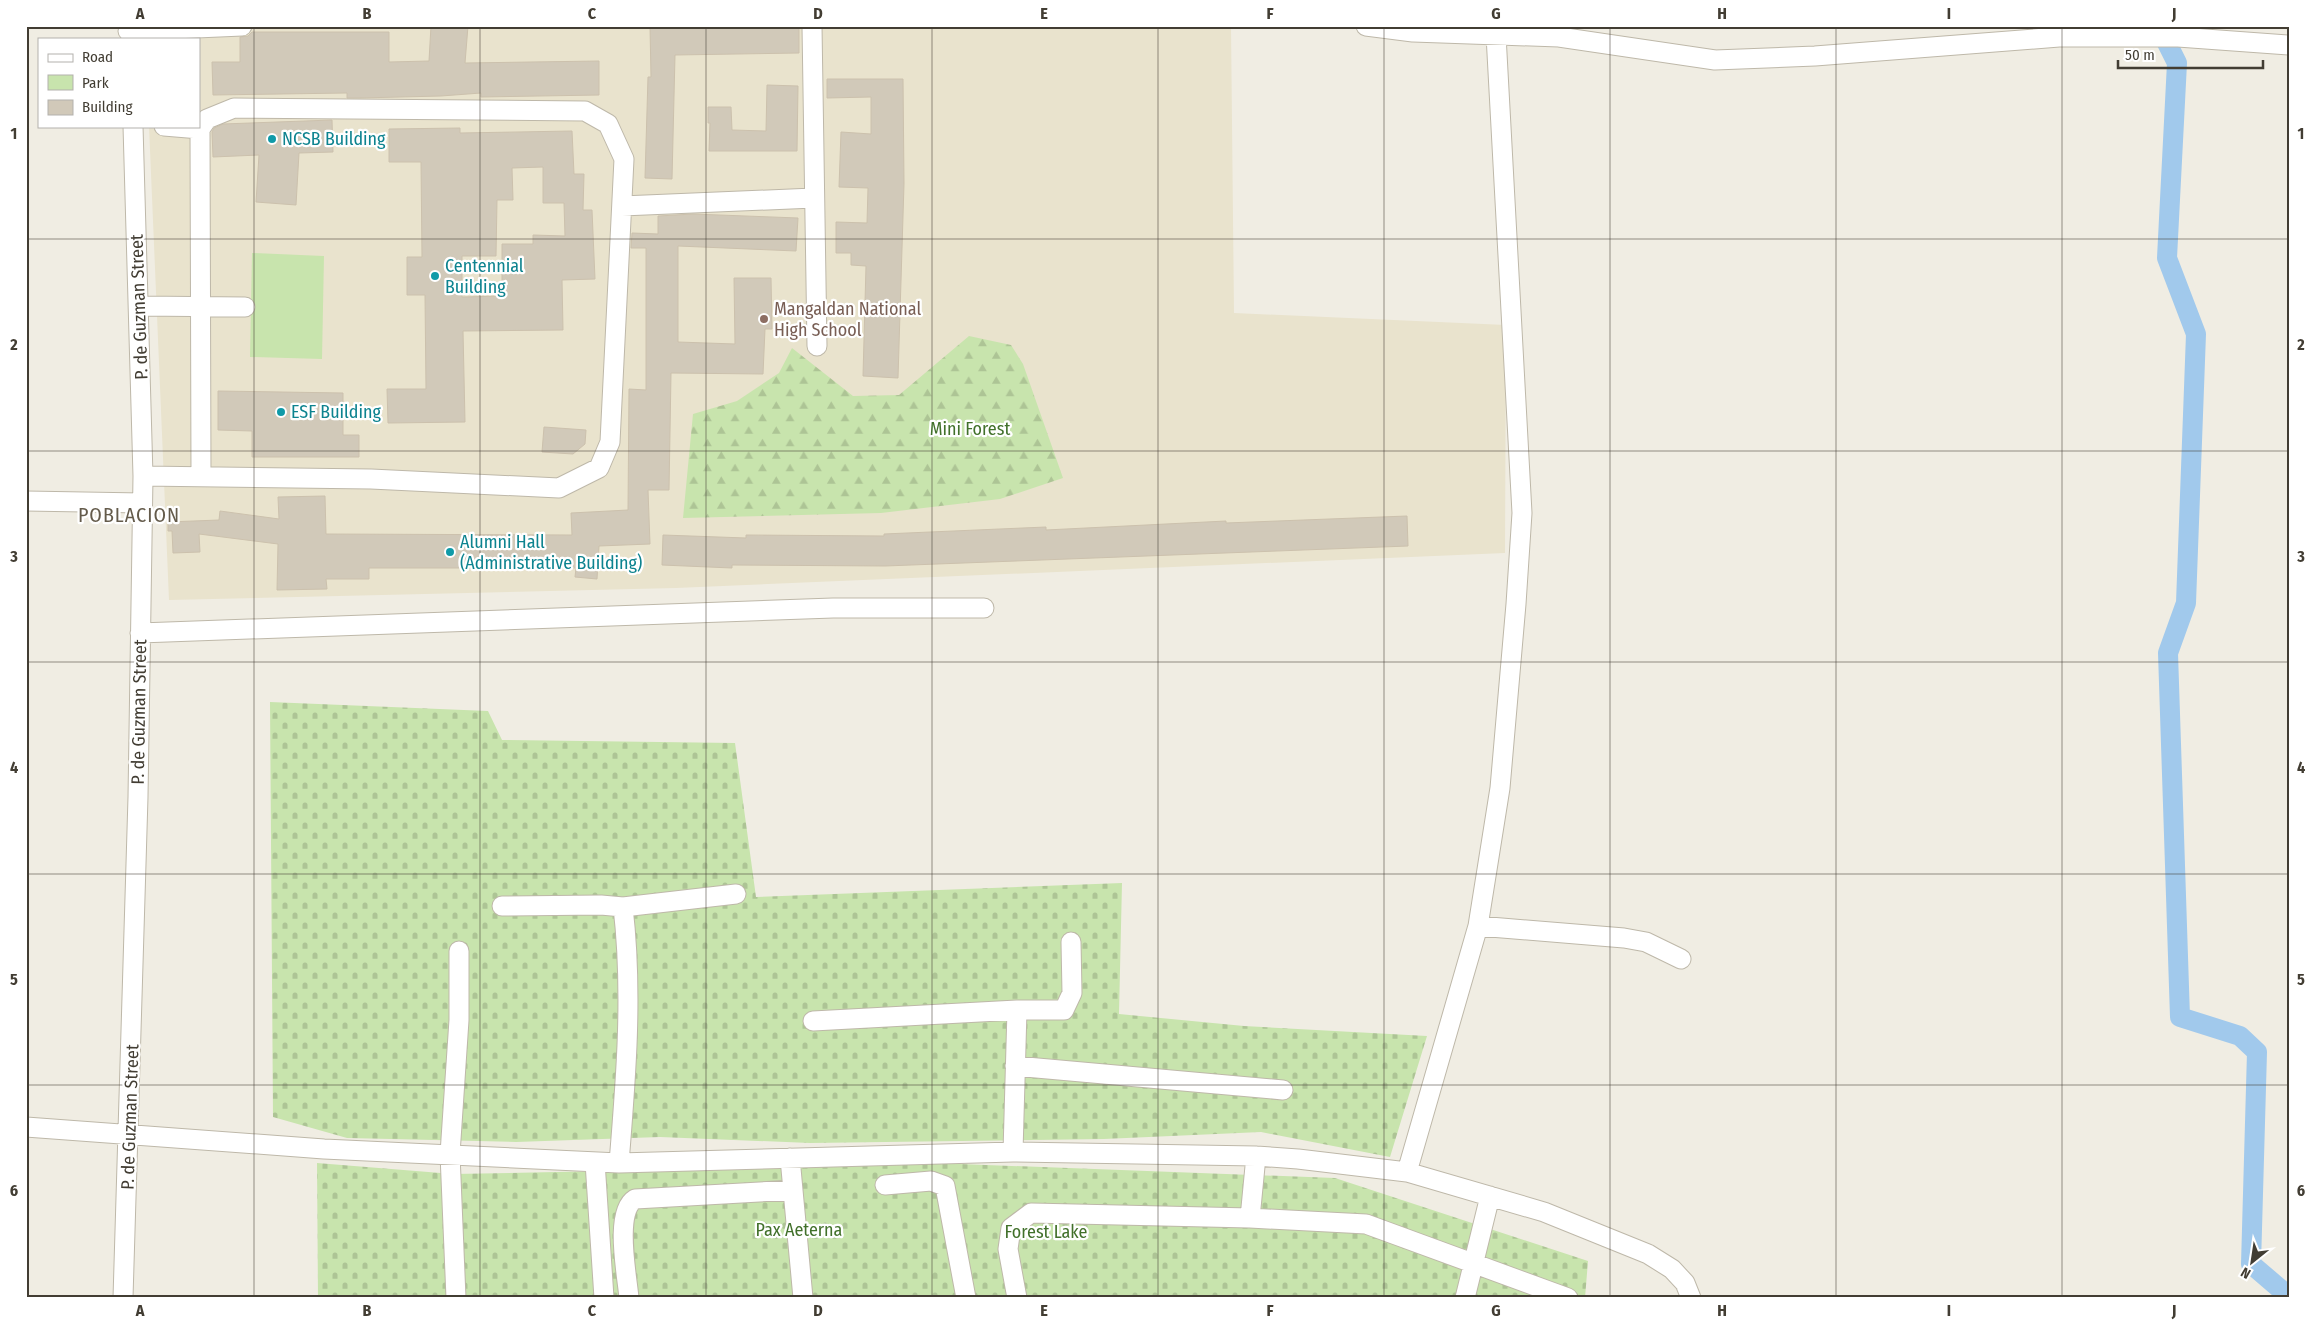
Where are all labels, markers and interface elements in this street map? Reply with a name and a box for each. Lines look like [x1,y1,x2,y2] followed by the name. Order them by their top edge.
[135,4,145,23] text: A
[363,4,372,23] text: B
[588,4,597,23] text: C
[813,4,823,23] text: D
[1040,4,1048,23] text: E
[1266,4,1274,23] text: F
[1491,4,1501,23] text: G
[1717,4,1727,23] text: H
[1947,4,1951,23] text: I
[2171,4,2176,23] text: J
[38,38,200,128] legend
[2118,38,2262,70] scale bar
[2125,46,2155,64] text: 50 m
[82,48,113,66] text: Road
[82,74,109,92] text: Park
[82,98,133,116] text: Building
[11,124,17,143] text: 1
[2298,124,2304,143] text: 1
[282,128,386,150] place label: NCSB Building
[266,133,278,145] marker: NCSB Building
[125,234,153,380] street label: P. de Guzman Street
[445,255,524,298] place label: Centennial Building
[429,270,441,282] marker: Centennial Building
[774,298,921,341] place label: Mangaldan National High School
[758,313,770,325] marker: Mangaldan National High School
[9,335,18,354] text: 2
[2296,335,2305,354] text: 2
[291,401,381,423] place label: ESF Building
[275,406,287,418] marker: ESF Building
[930,418,1010,440] park label: Mini Forest
[78,503,180,527] district label: POBLACION
[460,531,642,574] place label: Alumni Hall (Administrative Building)
[444,546,456,558] marker: Alumni Hall (Administrative Building)
[9,547,18,566] text: 3
[2296,547,2305,566] text: 3
[127,639,151,785] street label: P. de Guzman Street
[10,758,18,777] text: 4
[2297,758,2305,777] text: 4
[10,970,18,989] text: 5
[2297,970,2305,989] text: 5
[116,1044,144,1190] street label: P. de Guzman Street
[10,1181,18,1200] text: 6
[2297,1181,2305,1200] text: 6
[756,1219,843,1241] park label: Pax Aeterna
[1005,1221,1088,1243] park label: Forest Lake
[2228,1236,2278,1286] north arrow
[2238,1263,2254,1282] text: N
[135,1301,145,1320] text: A
[363,1301,372,1320] text: B
[588,1301,597,1320] text: C
[813,1301,823,1320] text: D
[1040,1301,1048,1320] text: E
[1266,1301,1274,1320] text: F
[1491,1301,1501,1320] text: G
[1717,1301,1727,1320] text: H
[1947,1301,1951,1320] text: I
[2171,1301,2176,1320] text: J

